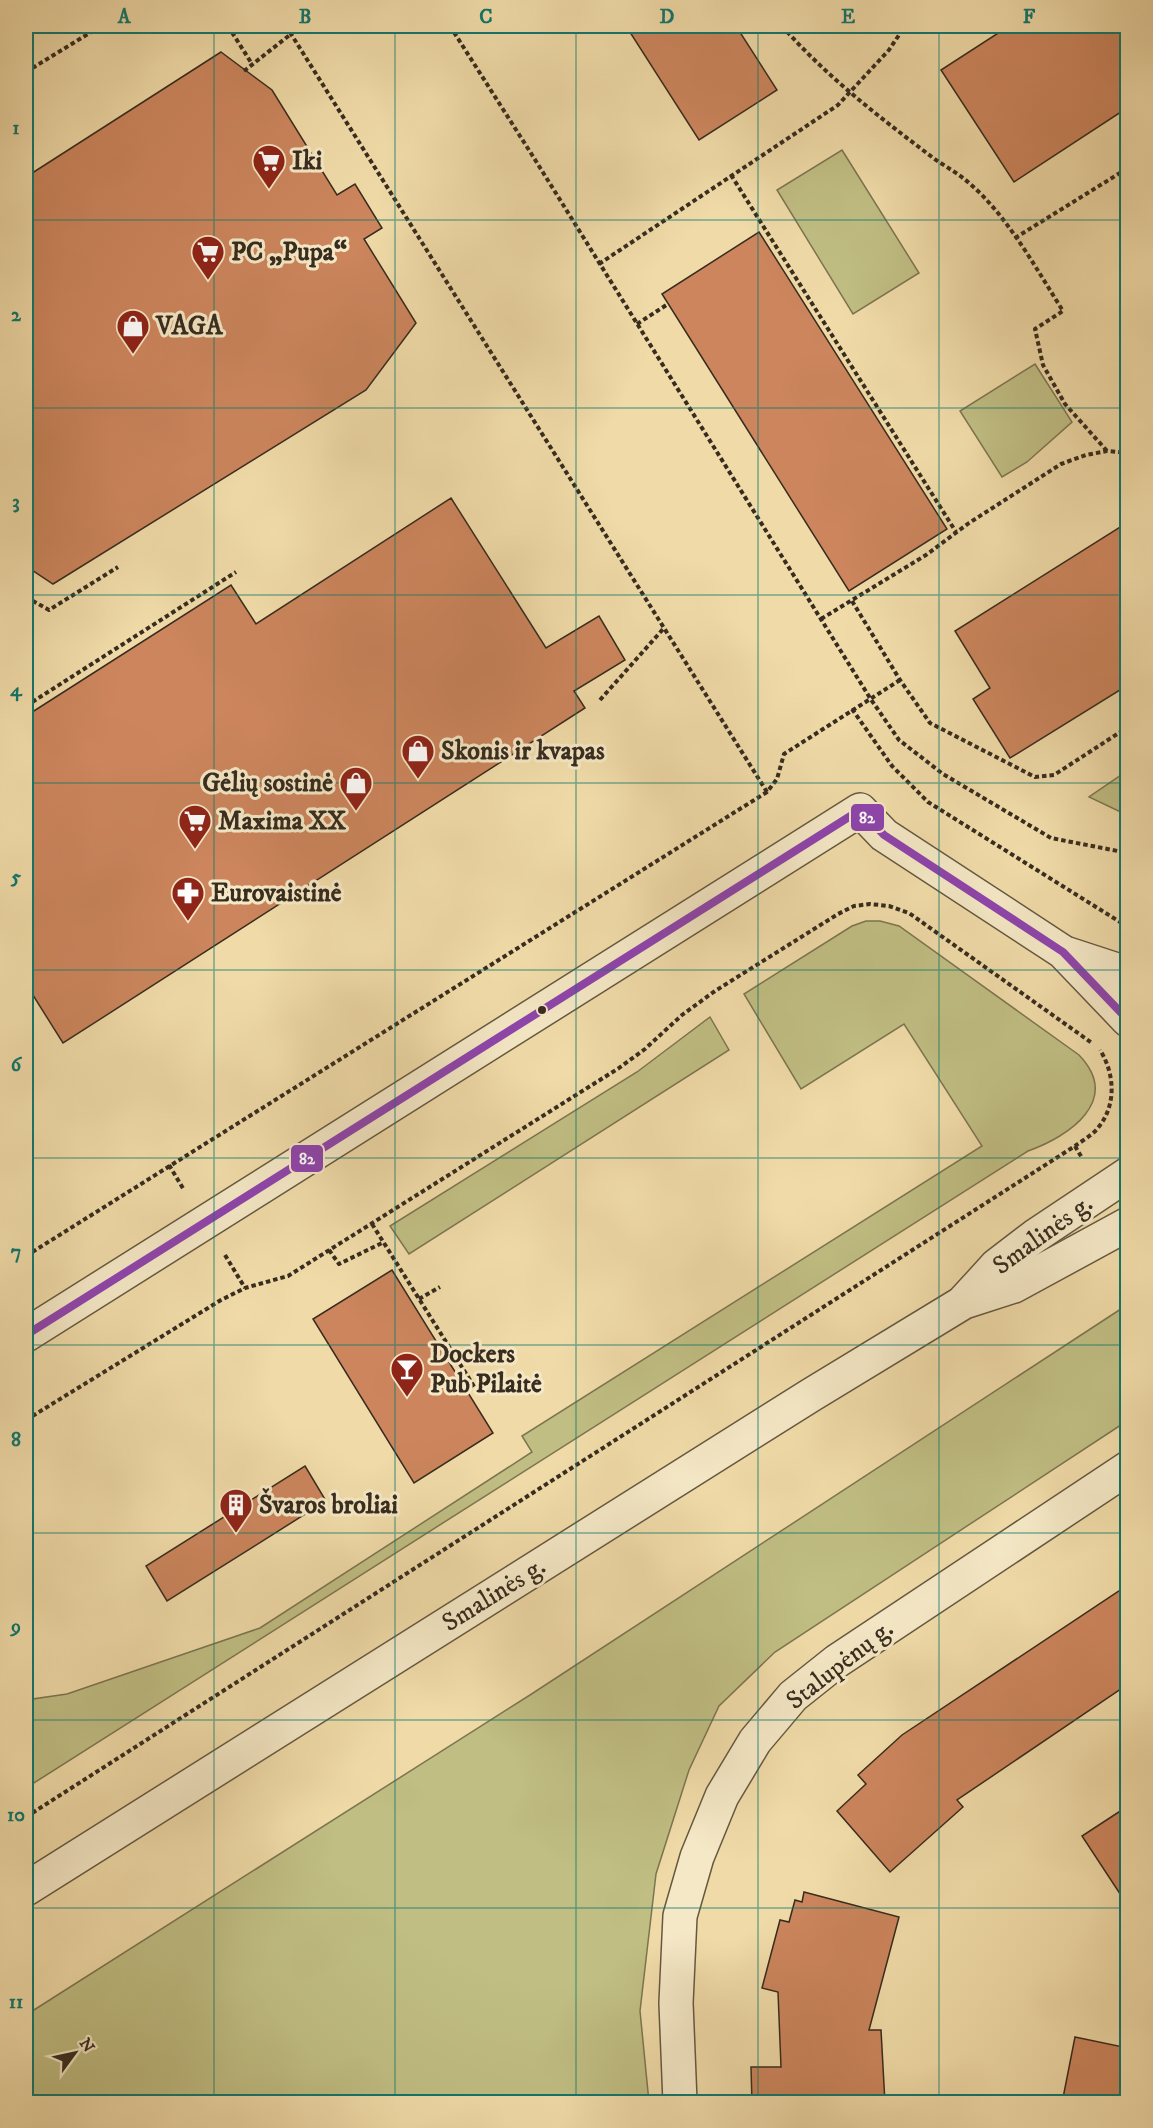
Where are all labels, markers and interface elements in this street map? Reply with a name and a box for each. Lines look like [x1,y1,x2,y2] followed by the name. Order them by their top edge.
[117,5,132,30] text: A
[299,5,311,30] text: B
[479,5,493,30] text: C
[660,5,675,30] text: D
[841,5,855,30] text: E
[1023,5,1036,30] text: F
[12,116,20,141] text: 1
[251,143,287,190] supermarket icon: Iki
[292,145,323,178] place label: Iki
[190,234,226,281] supermarket icon: PC „Pupa“
[231,236,347,269] place label: PC „Pupa“
[11,303,22,328] text: 2
[115,308,151,355] shop icon: VAGA
[155,310,224,343] place label: VAGA
[12,490,20,515] text: 3
[10,678,23,703] text: 4
[400,733,436,780] shop icon: Skonis ir kvapas
[441,735,605,768] place label: Skonis ir kvapas
[338,765,374,812] shop icon: Gėlių sostinė
[202,767,333,800] place label: Gėlių sostinė
[177,803,213,850] supermarket icon: Maxima XX
[850,803,885,832] line badge: 82
[218,805,346,838] place label: Maxima XX
[859,808,876,828] text: 82
[10,865,21,890] text: 5
[170,875,206,922] pharmacy icon: Eurovaistinė
[211,877,342,910] place label: Eurovaistinė
[536,1004,548,1016] unlabelled marker
[11,1053,23,1078] text: 6
[290,1144,324,1173] line badge: 82
[299,1149,316,1169] text: 82
[986,1188,1100,1282] street label: Smalinės g.
[11,1240,21,1265] text: 7
[430,1338,542,1401] place label: Dockers Pub Pilaitė
[389,1351,425,1398] bar icon: Dockers Pub Pilaitė
[11,1428,21,1453] text: 8
[218,1487,254,1534] building icon: Švaros broliai
[259,1488,398,1522] place label: Švaros broliai
[436,1550,552,1640] street label: Smalinės g.
[780,1613,900,1717] street label: Stalupėnų g.
[9,1615,21,1640] text: 9
[7,1803,25,1828] text: 10
[9,1990,23,2015] text: 11
[45,2023,105,2083] north arrow
[75,2034,99,2056] text: N

